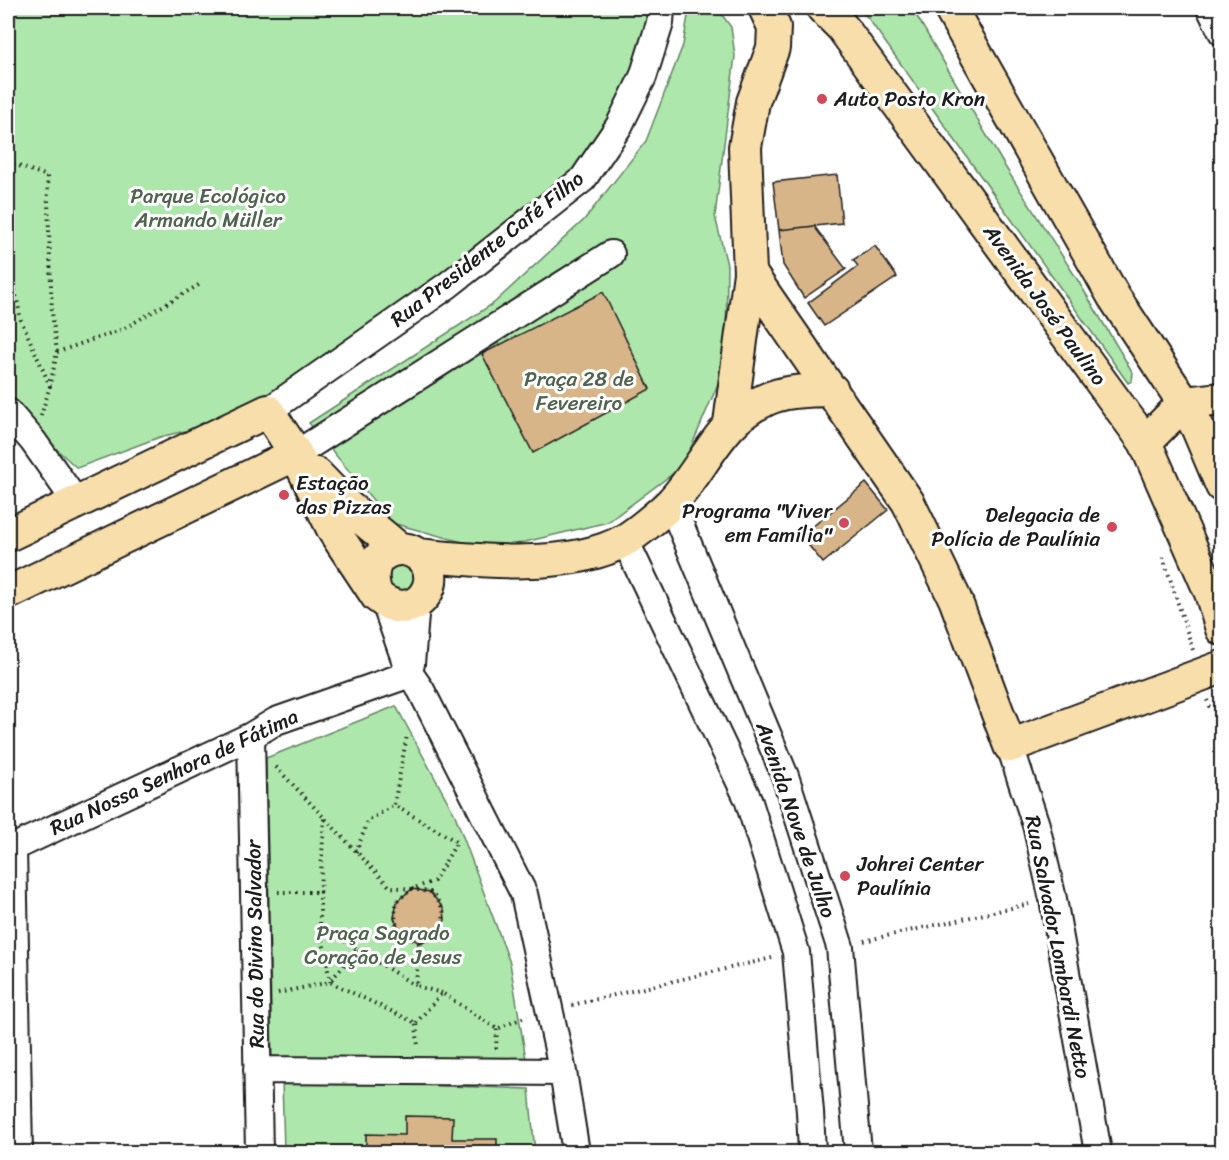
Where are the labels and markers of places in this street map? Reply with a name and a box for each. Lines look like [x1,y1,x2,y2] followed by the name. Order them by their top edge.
[833,80,985,118] place label: Auto Posto Kron
[815,92,829,106] marker: Auto Posto Kron
[296,464,392,526] place label: Estação das Pizzas
[277,488,291,502] marker: Estação das Pizzas
[682,492,833,554] place label: Programa "Viver em Família"
[931,496,1100,558] place label: Delegacia de Polícia de Paulínia
[837,516,851,530] marker: Programa "Viver em Família"
[1105,520,1119,534] marker: Delegacia de Polícia de Paulínia
[856,845,984,907] place label: Johrei Center Paulínia
[838,869,852,883] marker: Johrei Center Paulínia

